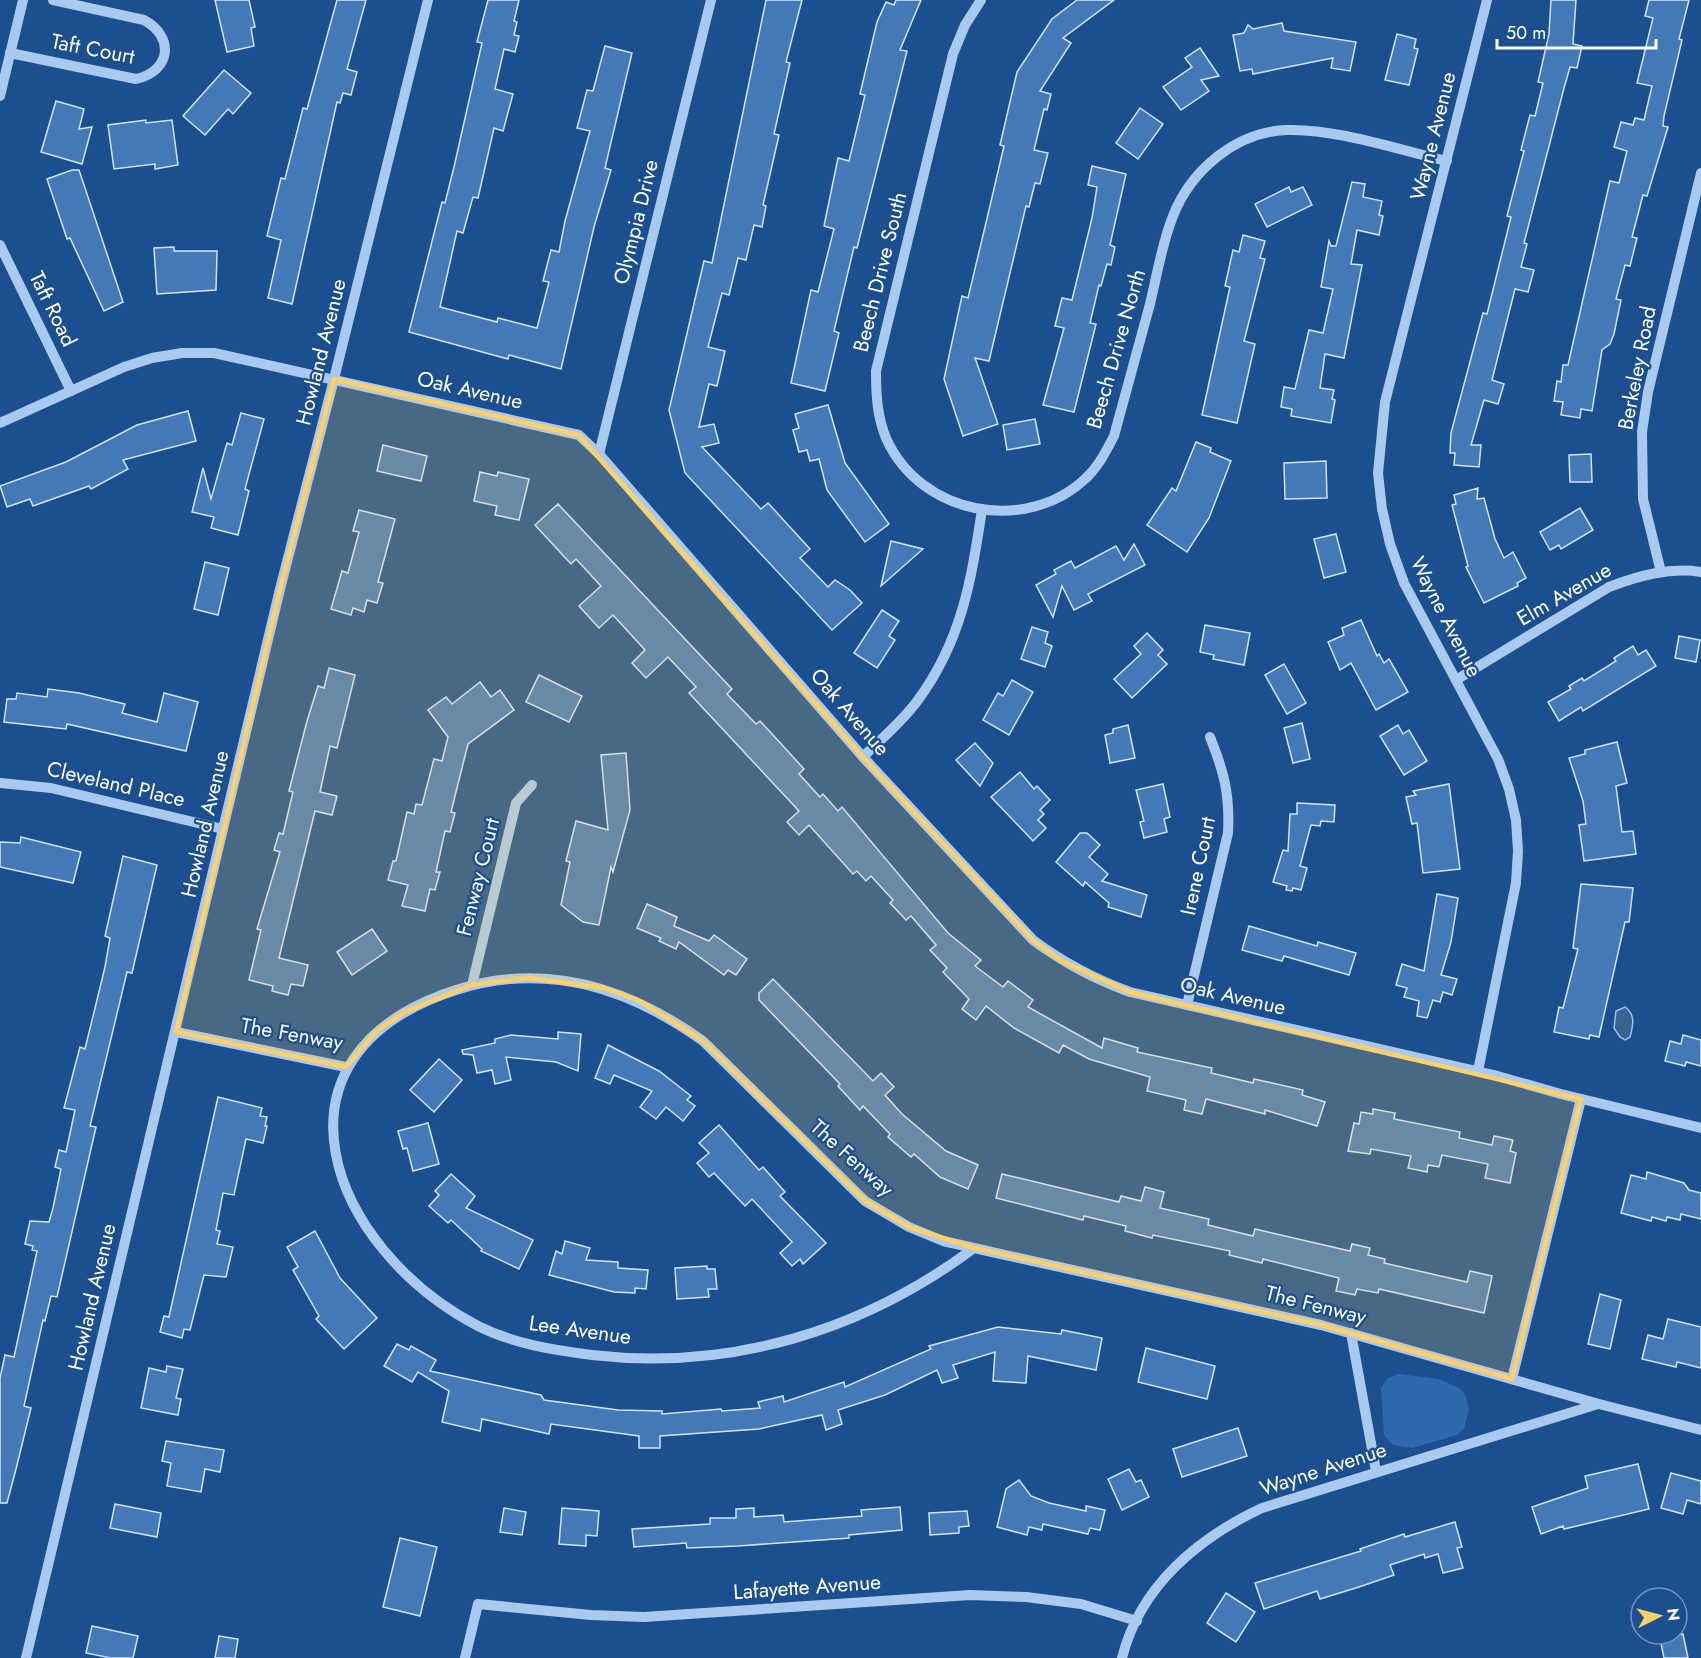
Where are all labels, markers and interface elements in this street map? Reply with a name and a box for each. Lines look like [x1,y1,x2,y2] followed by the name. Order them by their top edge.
[1497,12,1656,50] scale bar
[1506,20,1546,46] text: 50 m
[49,26,137,72] street label: Taft Court
[1403,68,1464,203] street label: Wayne Avenue
[606,156,666,288] street label: Olympia Drive
[846,189,914,355] street label: Beech Drive South
[22,266,84,352] street label: Taft Road
[1079,266,1153,432] street label: Beech Drive North
[288,275,354,428] street label: Howland Avenue
[1610,303,1664,433] street label: Berkeley Road
[414,363,526,417] street label: Oak Avenue
[1403,552,1489,683] street label: Wayne Avenue
[1511,555,1617,633] street label: Elm Avenue
[803,662,897,763] street label: Oak Avenue
[174,747,237,900] street label: Howland Avenue
[44,754,188,815] street label: Cleveland Place
[1173,814,1223,918] street label: Irene Court
[449,815,507,939] street label: Fenway Court
[1177,969,1289,1023] street label: Oak Avenue
[239,1010,346,1058] street label: The Fenway
[804,1112,901,1204] street label: The Fenway
[61,1220,124,1373] street label: Howland Avenue
[1262,1278,1370,1332] street label: The Fenway
[527,1308,633,1352] street label: Lee Avenue
[1256,1434,1390,1504] street label: Wayne Avenue
[732,1567,882,1607] street label: Lafayette Avenue
[1629,1586,1689,1646] north arrow
[1661,1607,1686,1622] text: N

